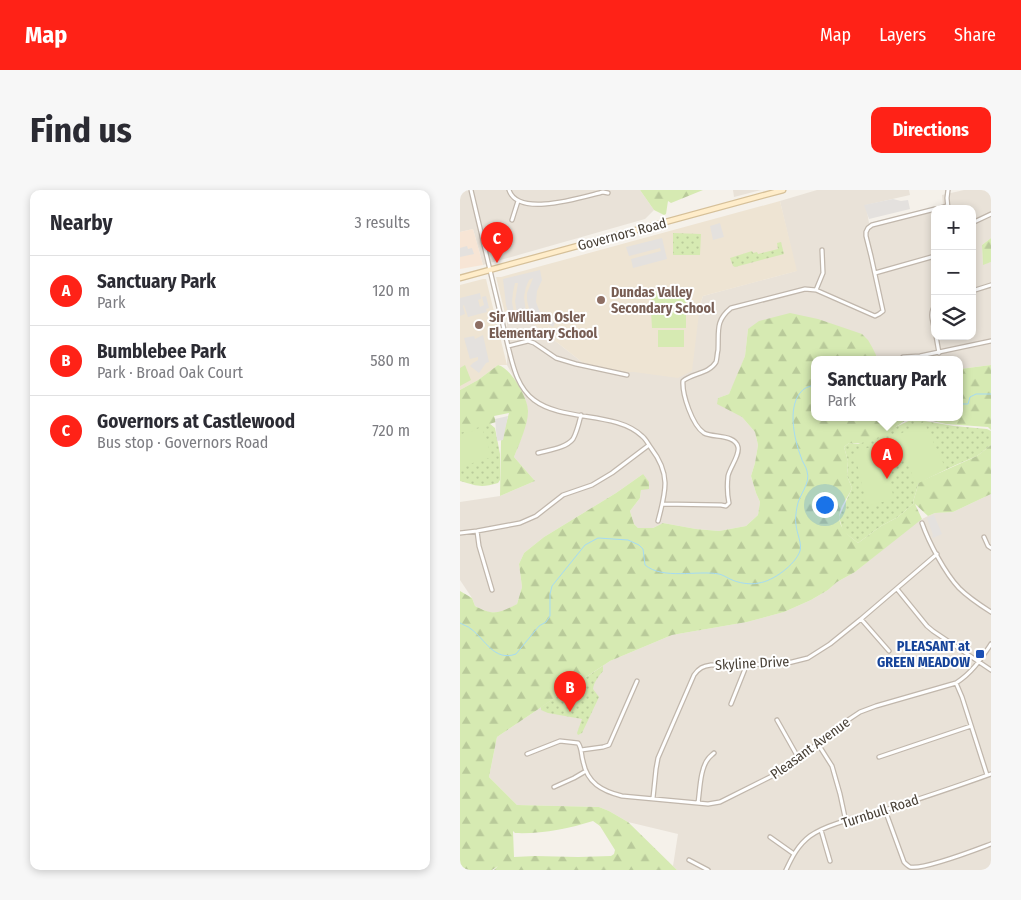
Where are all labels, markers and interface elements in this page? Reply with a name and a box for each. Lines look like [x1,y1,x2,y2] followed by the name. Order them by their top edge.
[25,21,67,49] text: Map
[820,24,851,46] text: Map
[879,24,926,46] text: Layers
[954,24,996,46] text: Share
[871,107,991,153] button: Directions
[30,109,132,151] text: Find us
[931,205,976,340] map controls
[931,205,976,250] button: +
[50,210,112,236] text: Nearby
[354,213,410,232] text: 3 results
[576,214,668,254] street label: Governors Road
[481,222,513,263] pin: C
[931,250,976,295] button: −
[97,270,216,293] text: Sanctuary Park
[62,281,70,300] text: A
[372,281,410,300] text: 120 m
[611,284,715,317] place label: Dundas Valley Secondary School
[97,293,125,312] text: Park
[595,294,607,306] marker: Dundas Valley Secondary School
[931,295,976,340] button: layers
[489,309,598,342] place label: Sir William Osler Elementary School
[473,319,485,331] marker: Sir William Osler Elementary School
[97,340,226,363] text: Bumblebee Park
[62,351,70,370] text: B
[370,351,410,370] text: 580 m
[811,356,963,421] popup
[97,363,243,382] text: Park · Broad Oak Court
[828,368,947,391] text: Sanctuary Park
[828,391,856,410] text: Park
[97,410,295,433] text: Governors at Castlewood
[62,421,70,440] text: C
[372,421,410,440] text: 720 m
[97,433,268,452] text: Bus stop · Governors Road
[871,438,903,479] pin: A
[812,492,838,518] your location
[877,638,971,671] place label: PLEASANT at GREEN MEADOW
[974,648,986,660] marker: PLEASANT at GREEN MEADOW
[715,653,790,674] street label: Skyline Drive
[554,671,586,712] pin: B
[767,714,854,783] street label: Pleasant Avenue
[839,791,921,832] street label: Turnbull Road

